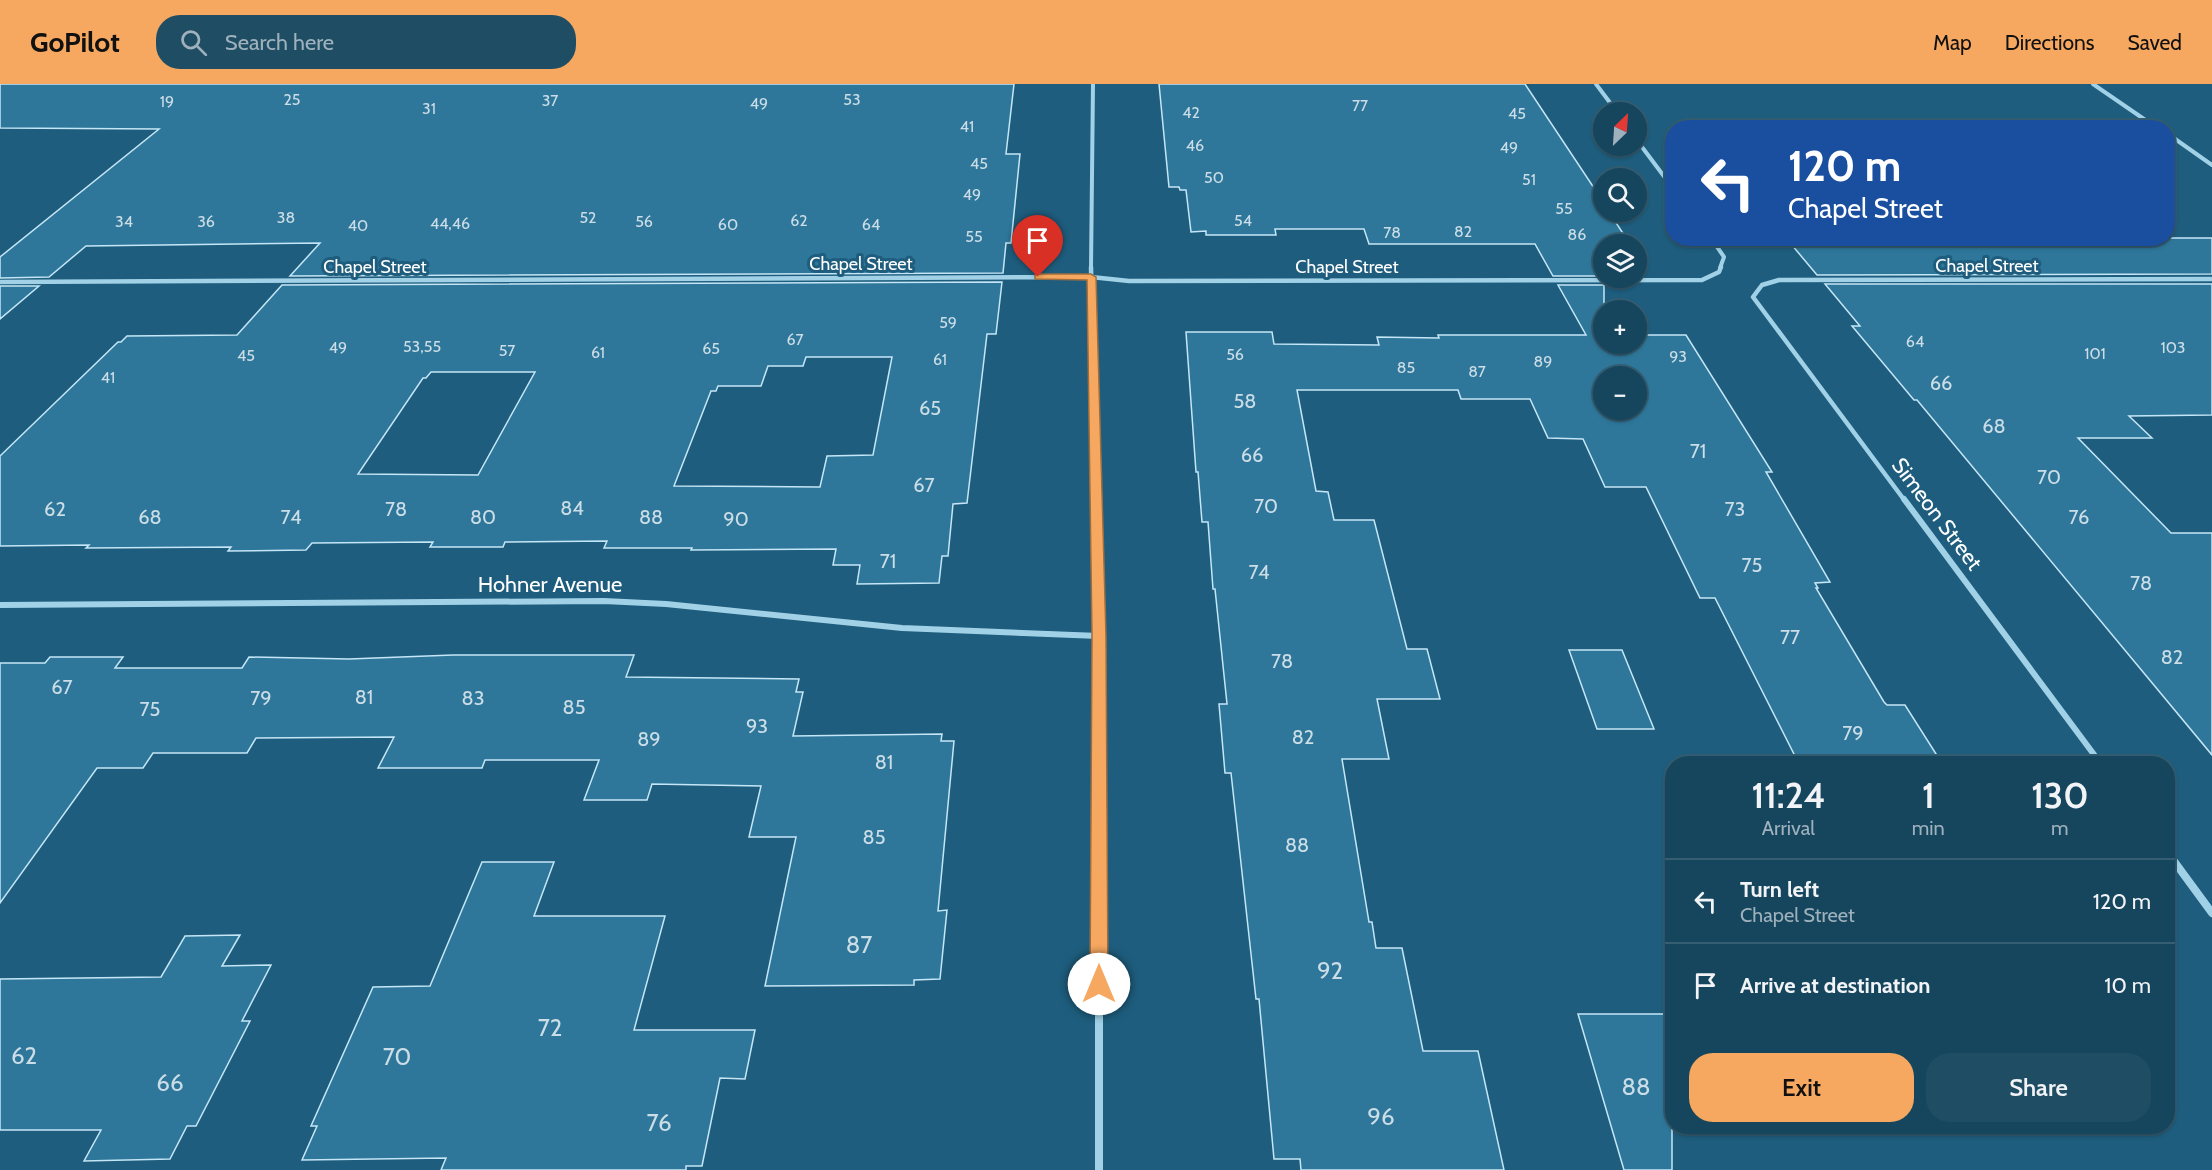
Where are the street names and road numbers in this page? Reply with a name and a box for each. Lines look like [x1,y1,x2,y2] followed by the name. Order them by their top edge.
[809,253,913,275] street label: Chapel Street
[1935,255,2039,277] street label: Chapel Street
[323,256,427,278] street label: Chapel Street
[1295,256,1399,278] street label: Chapel Street
[1886,452,1988,576] street label: Simeon Street
[478,571,622,598] street label: Hohner Avenue

